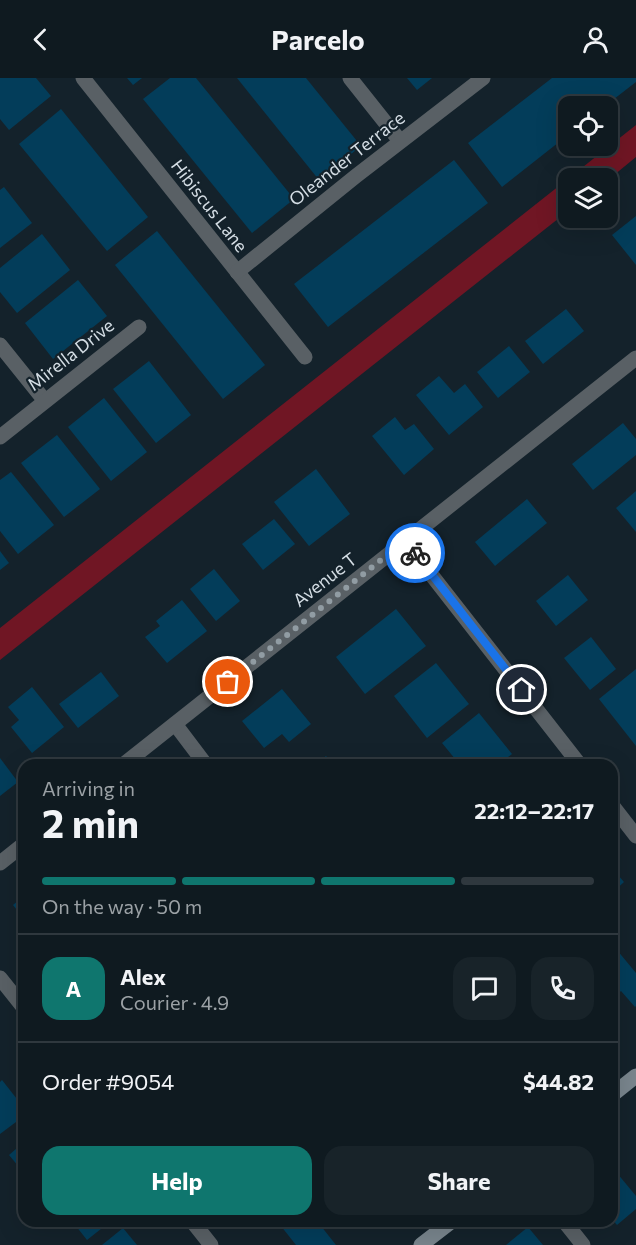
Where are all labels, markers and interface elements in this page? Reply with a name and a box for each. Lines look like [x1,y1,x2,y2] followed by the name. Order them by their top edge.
[24,23,57,56] icon: back
[271,23,365,56] text: Parcelo
[579,23,612,56] icon: person
[558,96,618,228] map controls
[558,96,618,156] button: locate
[284,106,409,210] street label: Oleander Terrace
[167,155,253,256] street label: Hibiscus Lane
[558,168,618,228] button: layers
[23,314,118,395] street label: Mirella Drive
[385,523,445,583] courier
[399,537,432,570] icon: bike
[288,547,361,611] street label: Avenue T
[202,656,253,707] pin
[496,664,547,715] pin
[211,665,244,698] icon: bag
[505,673,538,706] icon: home
[42,776,135,800] text: Arriving in
[474,797,594,824] text: 22:12–22:17
[42,798,139,846] text: 2 min
[42,894,202,918] text: On the way · 50 m
[453,957,516,1020] button: chat
[531,957,594,1020] button: phone
[120,963,166,990] text: Alex
[66,975,81,1002] text: A
[120,990,229,1014] text: Courier · 4.9
[42,1068,174,1095] text: Order #9054
[523,1068,594,1095] text: $44.82
[42,1146,312,1215] button: Help
[324,1146,594,1215] button: Share

